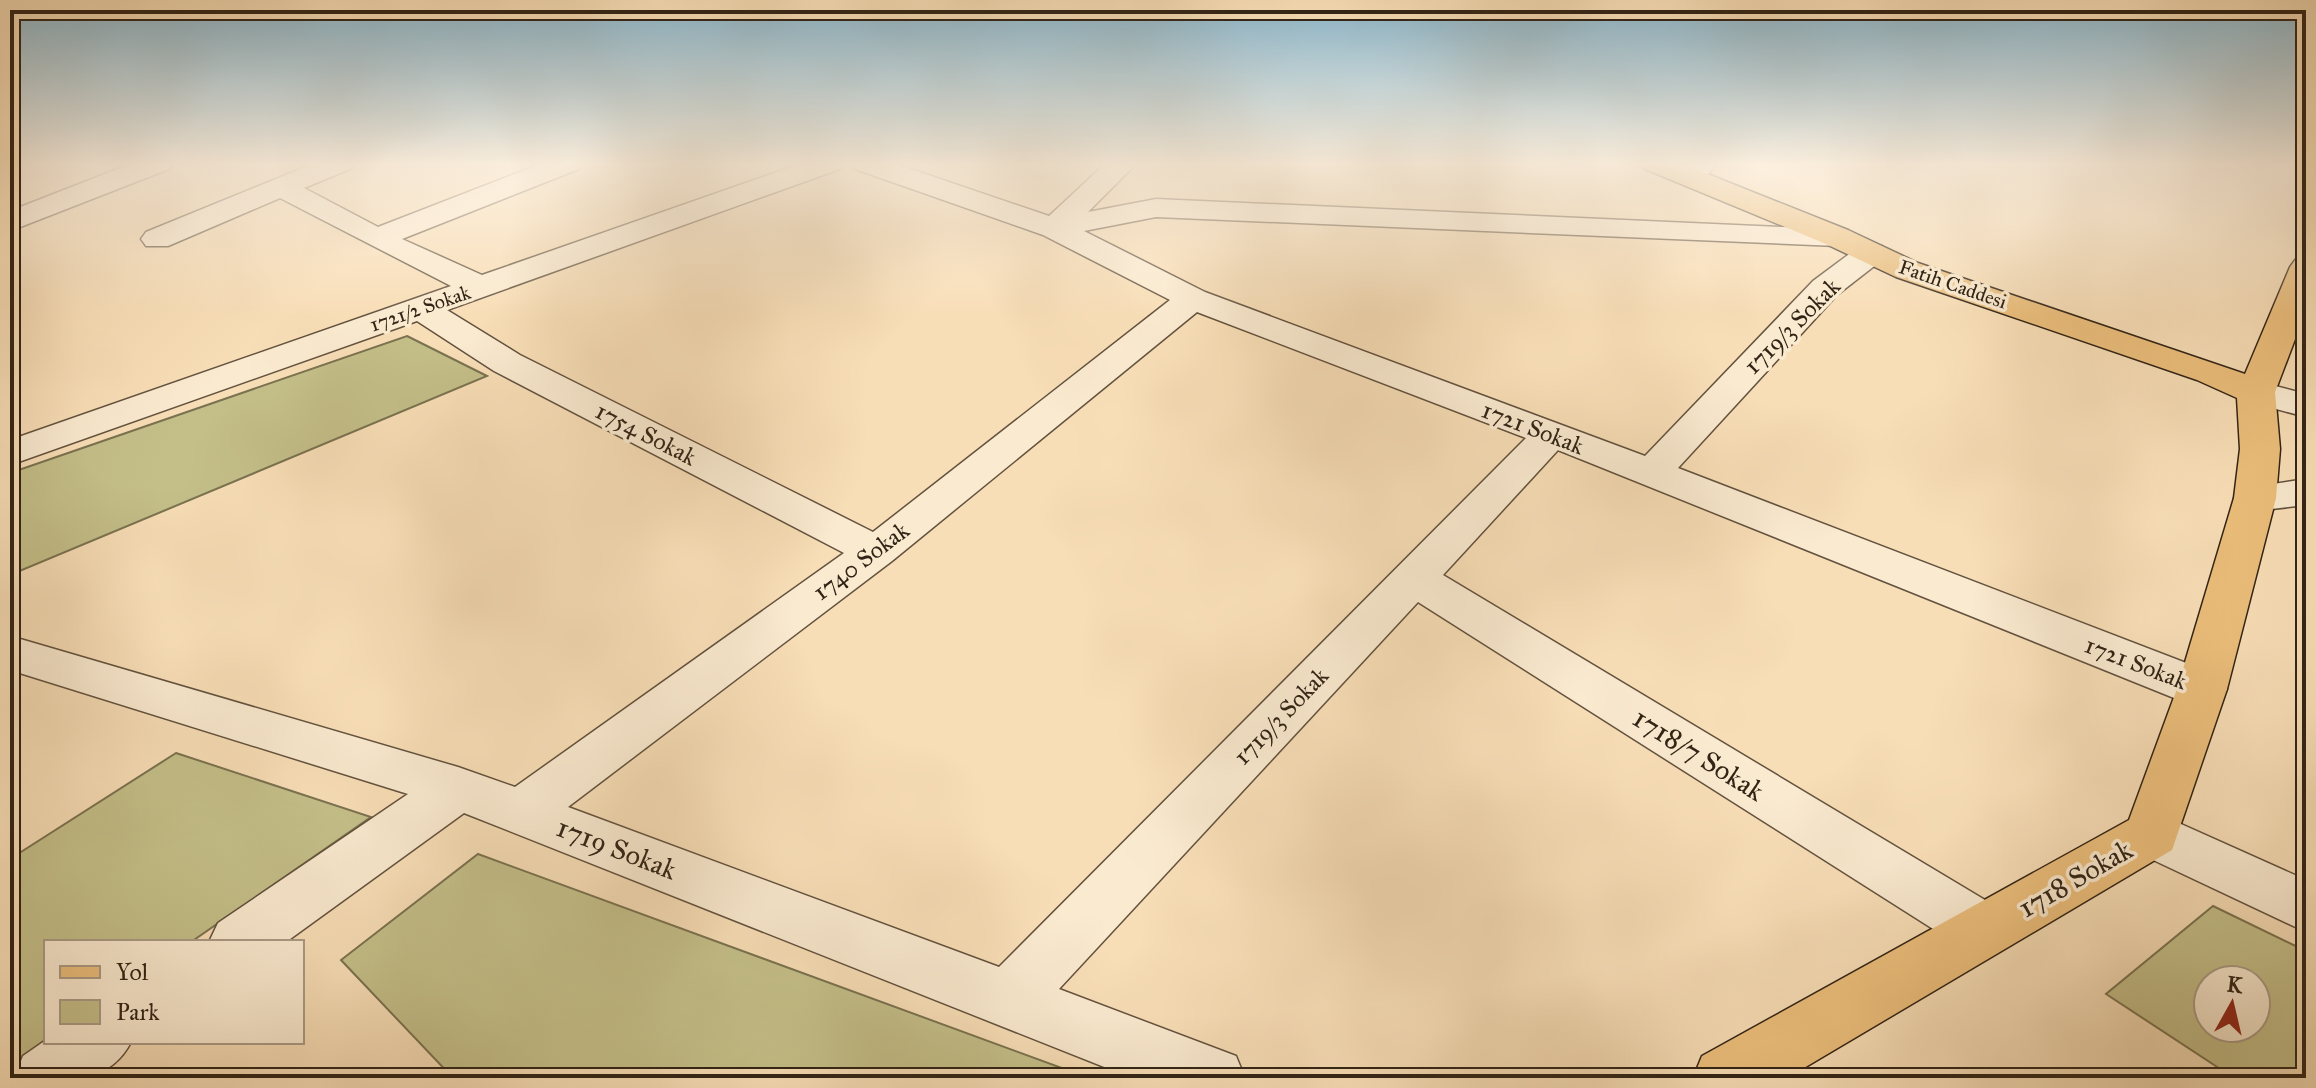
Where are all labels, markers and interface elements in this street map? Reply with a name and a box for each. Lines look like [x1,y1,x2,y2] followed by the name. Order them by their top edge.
[1896,254,2010,314] street label: Fatih Caddesi
[1738,271,1847,380] street label: 1719/3 Sokak
[367,279,474,336] street label: 1721/2 Sokak
[1478,395,1589,462] street label: 1721 Sokak
[590,396,702,473] street label: 1754 Sokak
[807,515,916,607] street label: 1740 Sokak
[2081,630,2192,697] street label: 1721 Sokak
[1227,660,1335,771] street label: 1719/3 Sokak
[1626,700,1771,809] street label: 1718/7 Sokak
[552,810,682,887] street label: 1719 Sokak
[2012,832,2139,925] street label: 1718 Sokak
[44,940,304,1044] legend
[116,957,149,987] text: Yol
[2192,964,2272,1044] north arrow
[2225,970,2246,999] text: K
[116,997,160,1027] text: Park

